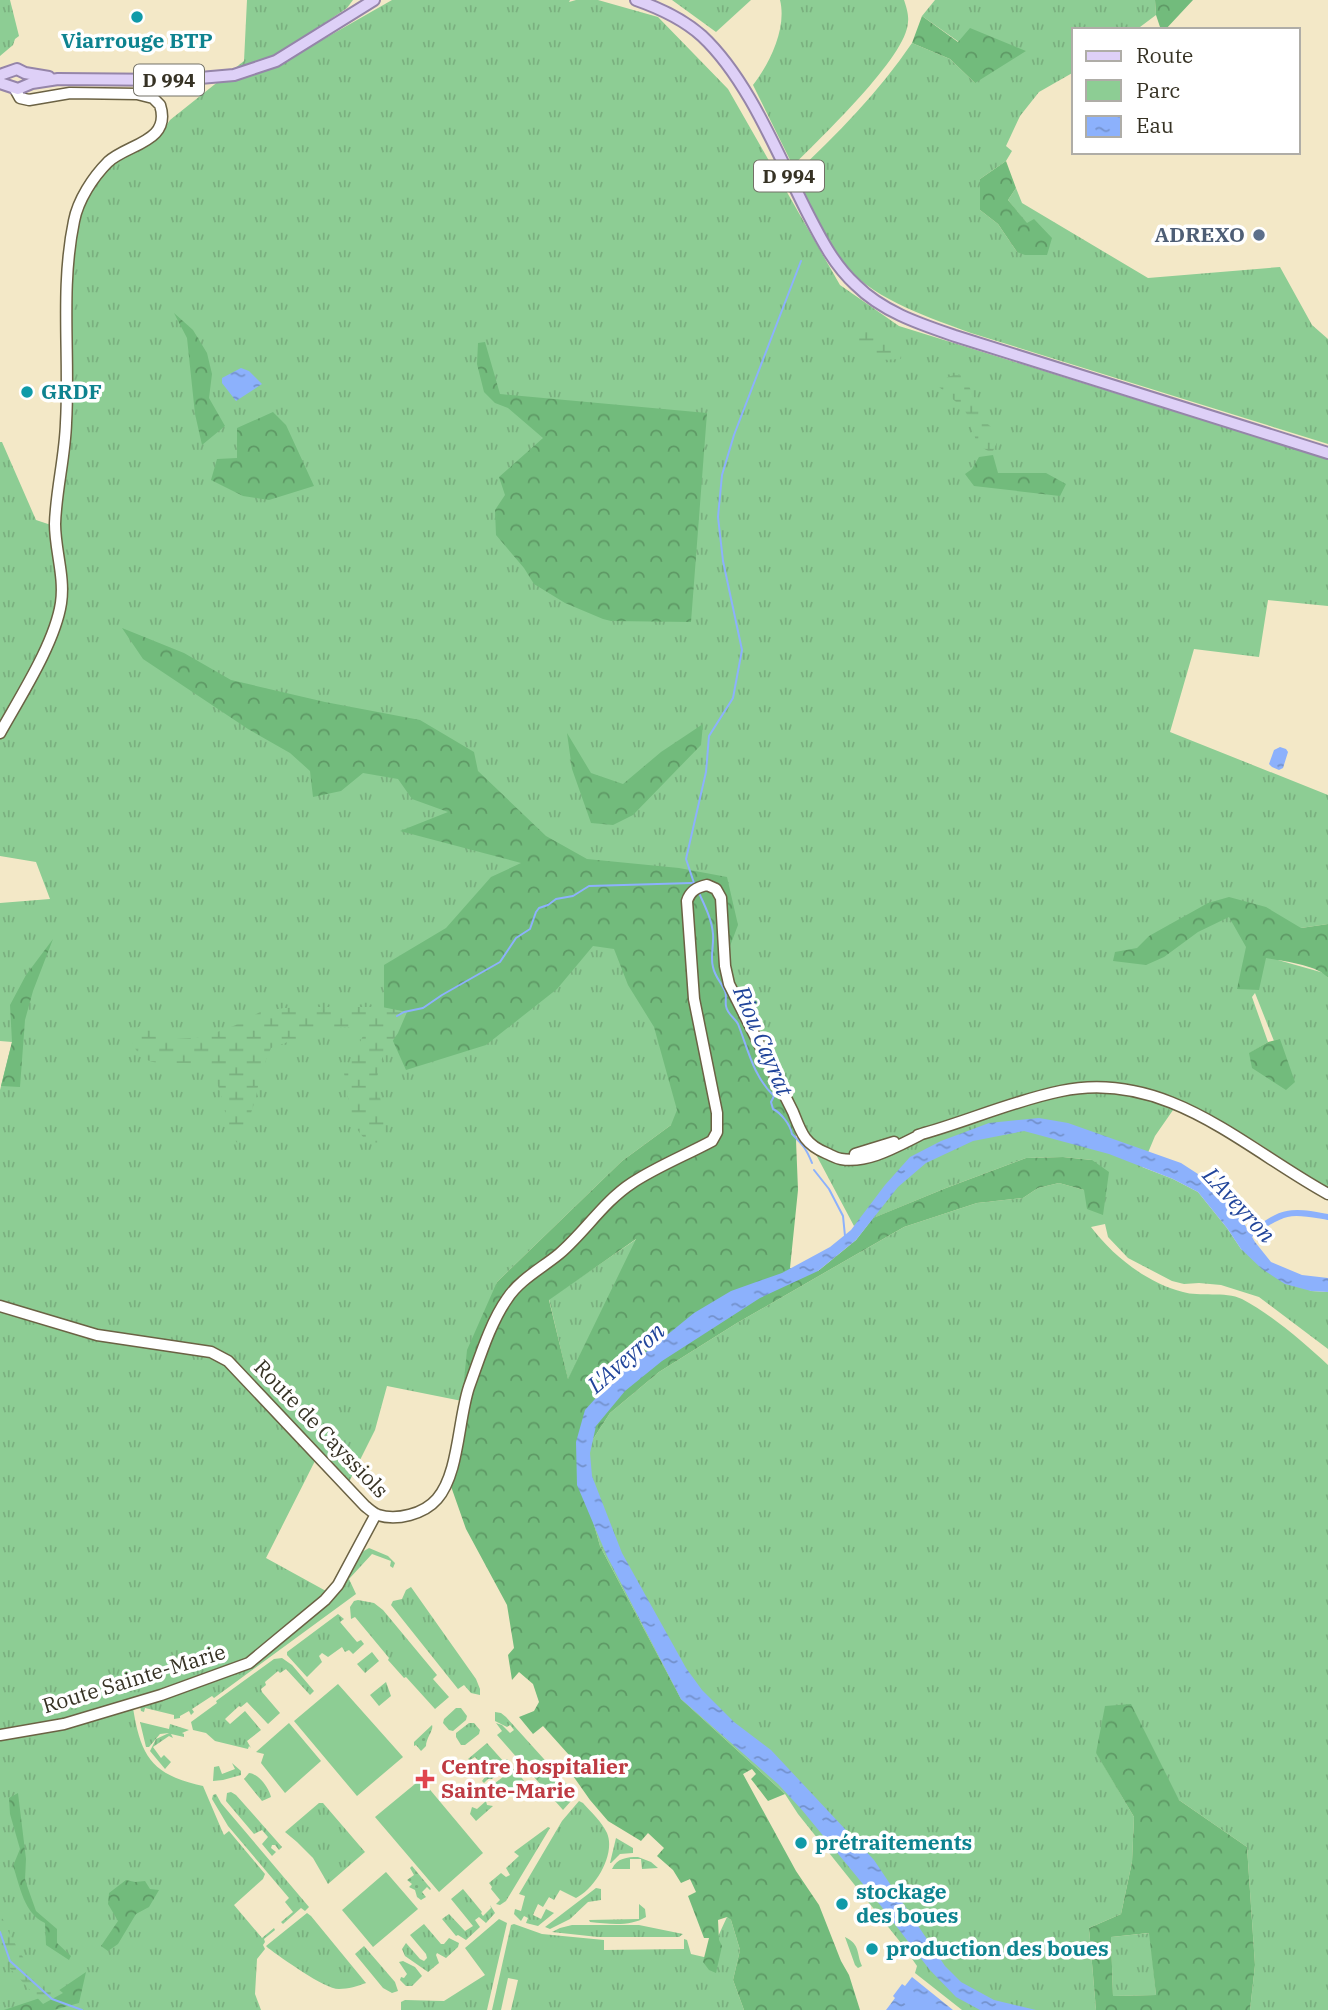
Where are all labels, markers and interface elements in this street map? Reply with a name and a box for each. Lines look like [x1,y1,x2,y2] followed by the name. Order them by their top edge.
[129,9,145,25] marker: Viarrouge BTP
[61,26,213,54] place label: Viarrouge BTP
[1072,28,1300,154] legend
[1136,41,1193,69] text: Route
[134,64,204,96] road number: D 994
[1136,76,1180,104] text: Parc
[1136,111,1174,139] text: Eau
[754,160,824,192] road number: D 994
[1155,220,1245,248] place label: ADREXO
[1251,227,1267,243] marker: ADREXO
[41,377,102,405] place label: GRDF
[19,384,35,400] marker: GRDF
[727,980,801,1101] water label: Riou Cayrat
[1196,1159,1282,1249] water label: L'Aveyron
[580,1315,670,1400] water label: L'Aveyron
[248,1353,395,1504] street label: Route de Cayssiols
[39,1637,229,1719] street label: Route Sainte-Marie
[441,1752,629,1804] place label: Centre hospitalier Sainte-Marie
[415,1769,435,1789] marker: Centre hospitalier Sainte-Marie
[815,1828,972,1856] place label: prétraitements
[793,1835,809,1851] marker: prétraitements
[856,1877,958,1929] place label: stockage des boues
[834,1896,850,1912] marker: stockage des boues
[886,1934,1109,1962] place label: production des boues
[864,1941,880,1957] marker: production des boues

